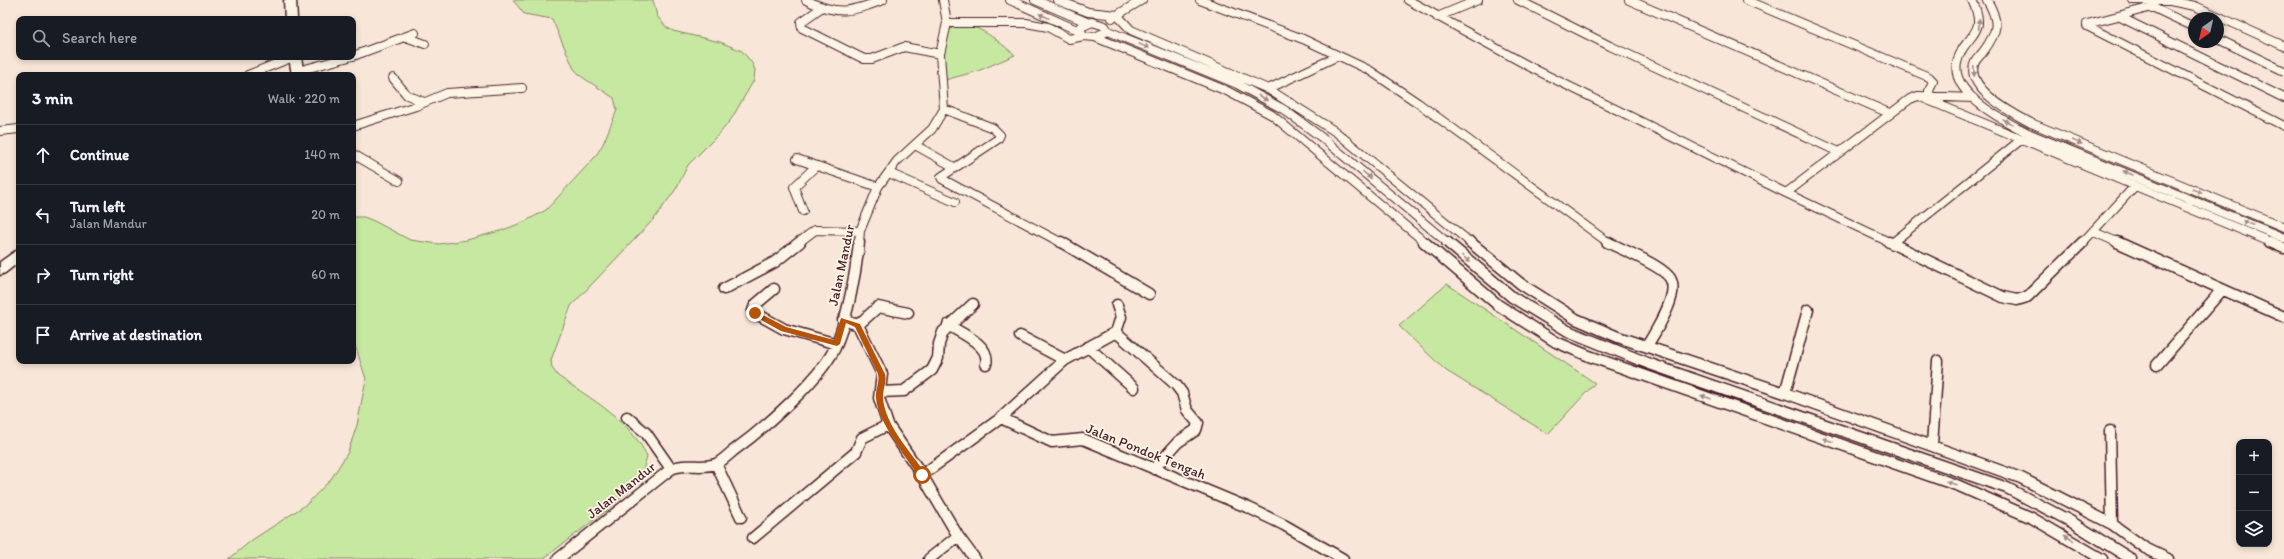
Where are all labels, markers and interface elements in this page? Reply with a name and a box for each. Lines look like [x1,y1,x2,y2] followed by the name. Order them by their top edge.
[2188,12,2224,48] north arrow
[1039,13,1050,19] one-way arrow
[16,16,356,60] search box
[1975,18,1982,30] one-way arrow
[30,27,52,49] icon: search
[62,29,137,47] text: Search here
[1138,44,1150,50] one-way arrow
[1971,65,1978,77] one-way arrow
[32,88,73,108] text: 3 min
[268,91,340,106] text: Walk · 220 m
[1257,94,1269,101] one-way arrow
[2003,119,2014,125] one-way arrow
[2071,139,2083,145] one-way arrow
[32,144,54,166] icon: ahead
[70,146,129,164] text: Continue
[304,147,340,162] text: 140 m
[2122,169,2134,176] one-way arrow
[1361,171,1372,180] one-way arrow
[2191,189,2203,195] one-way arrow
[70,198,125,216] text: Turn left
[32,204,54,226] icon: left
[311,207,340,222] text: 20 m
[70,216,147,231] text: Jalan Mandur
[2242,219,2254,226] one-way arrow
[825,222,859,307] street label: Jalan Mandur
[1461,254,1472,263] one-way arrow
[32,264,54,286] icon: right
[70,266,134,284] text: Turn right
[311,267,340,282] text: 60 m
[746,304,764,322] route end
[32,324,54,346] icon: arrive
[70,326,202,344] text: Arrive at destination
[1699,394,1711,400] one-way arrow
[1083,420,1208,483] street label: Jalan Pondok Tengah
[1822,437,1834,443] one-way arrow
[2236,439,2272,547] map controls
[2236,439,2272,475] button: +
[584,458,660,523] street label: Jalan Mandur
[913,466,931,484] route start
[2236,475,2272,511] button: −
[1945,480,1957,486] one-way arrow
[2236,511,2272,547] button: layers
[2063,534,2075,541] one-way arrow

